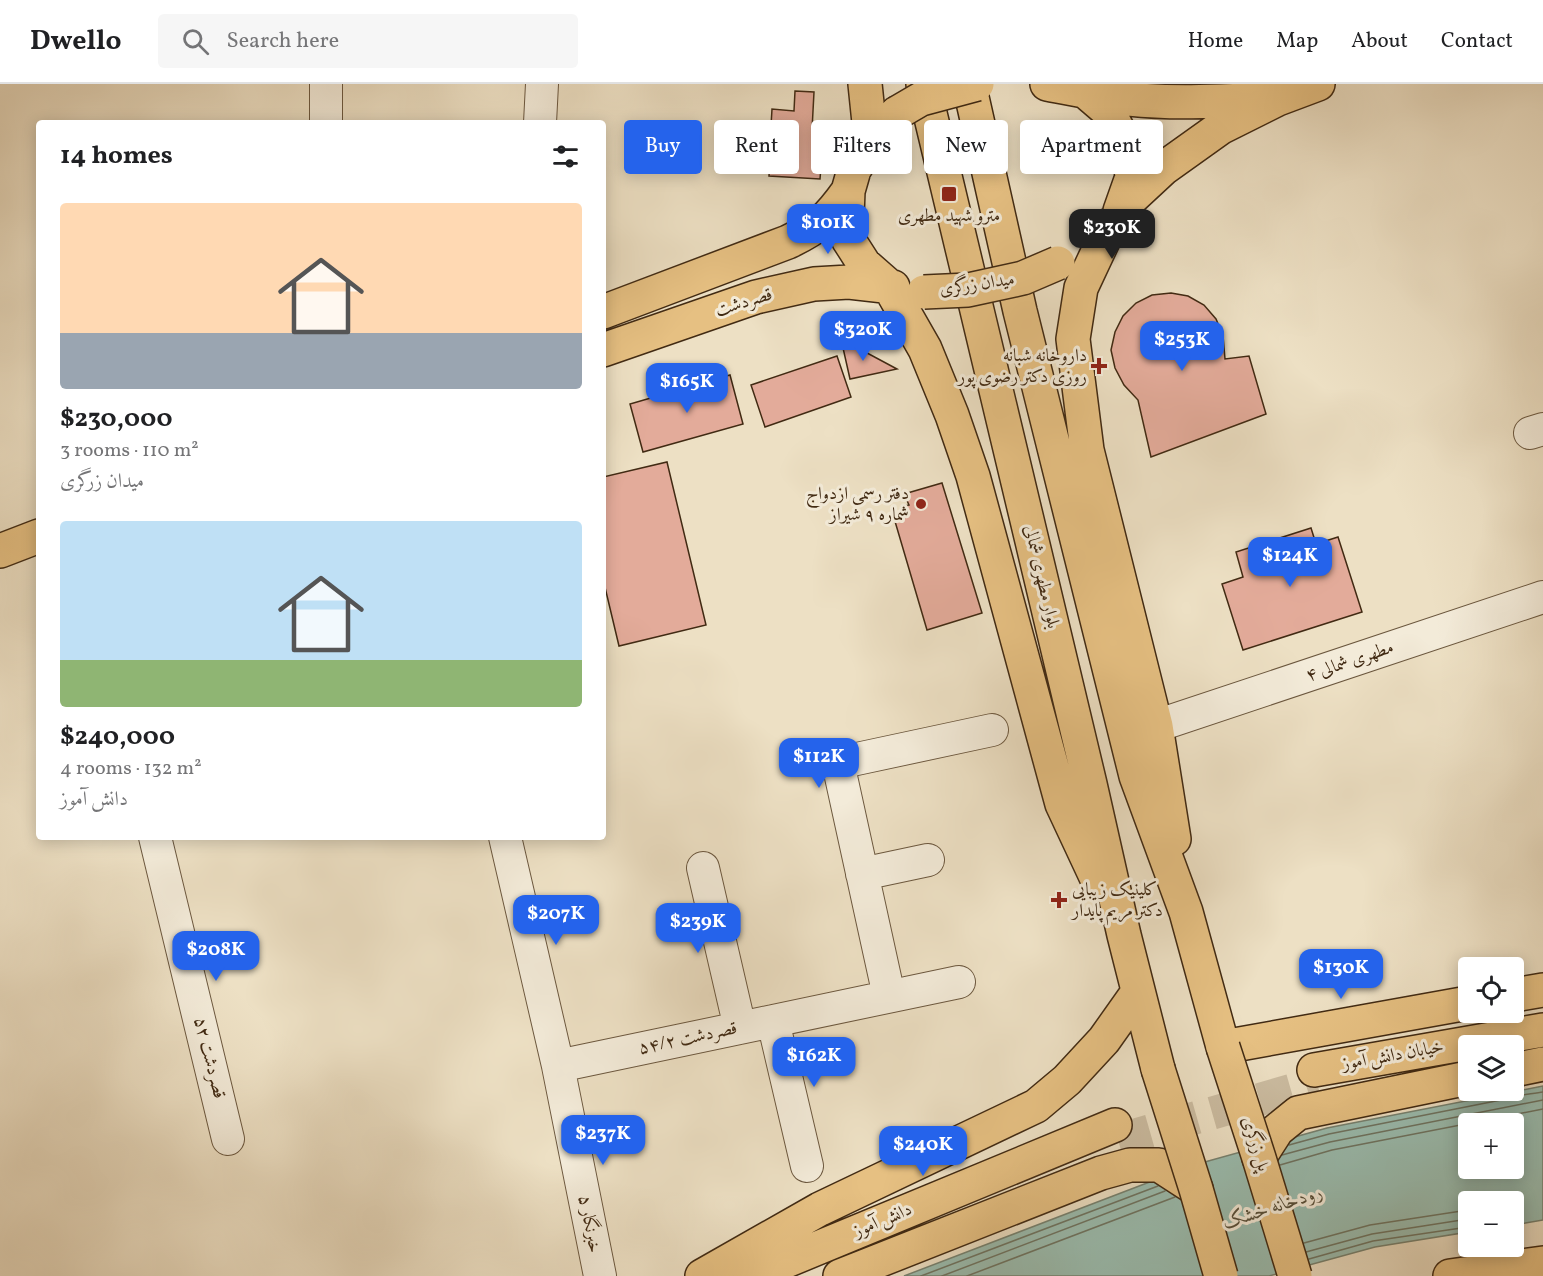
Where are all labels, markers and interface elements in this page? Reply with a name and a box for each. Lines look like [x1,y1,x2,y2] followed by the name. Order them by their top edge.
[158,14,578,68] search box
[30,22,122,61] text: Dwello
[179,25,212,58] icon: search
[227,26,339,57] text: Search here
[1188,27,1243,56] text: Home
[1276,27,1318,56] text: Map
[1351,27,1408,56] text: About
[1441,27,1513,56] text: Contact
[624,120,702,174] chip: Buy
[714,120,799,174] chip: Rent
[811,120,912,174] chip: Filters
[924,120,1008,174] chip: New
[1020,120,1163,174] chip: Apartment
[60,138,173,174] text: 14 homes
[549,140,582,173] icon: filters
[940,185,958,203] marker: مترو شهید مطهری
[786,204,870,255] pin: $101K
[898,204,1000,229] place label: مترو شهید مطهری
[801,209,855,237] text: $101K
[1070,209,1154,260] pin: $230K
[1083,214,1141,242] text: $230K
[267,242,375,350] icon: home
[938,266,1016,303] street label: میدان زرگری
[712,282,776,324] street label: قصردشت
[821,311,905,362] pin: $320K
[834,316,892,344] text: $320K
[1140,321,1224,372] pin: $253K
[1154,326,1210,354] text: $253K
[956,344,1087,390] place label: داروخانه شبانه روزی دکتر رضوی پور
[1092,359,1106,373] marker: داروخانه شبانه روزی دکتر رضوی پور
[645,363,729,414] pin: $165K
[660,368,714,396] text: $165K
[60,401,173,437] text: $230,000
[60,437,199,465] text: 3 rooms · 110 m²
[60,468,144,496] text: میدان زرگری
[806,482,909,528] place label: دفتر رسمی ازدواج شماره ۹ شیراز
[914,497,928,511] marker: دفتر رسمی ازدواج شماره ۹ شیراز
[1017,523,1065,631] street label: بلوار مطهرى شمالى
[1248,537,1332,588] pin: $124K
[1262,542,1318,570] text: $124K
[267,560,375,668] icon: home
[1303,635,1397,689] street label: ۴ مطهری شمالی
[60,719,175,755] text: $240,000
[777,738,861,789] pin: $112K
[793,743,845,771] text: $112K
[60,755,202,783] text: 4 rooms · 132 m²
[60,786,128,814] text: دانش آموز
[1070,878,1163,926] place label: کلینیک زیبایی دکتر مریم پایدار
[1050,891,1068,909] marker: کلینیک زیبایی دکتر مریم پایدار
[514,895,598,946] pin: $207K
[527,900,585,928] text: $207K
[656,903,740,954] pin: $239K
[670,908,726,936] text: $239K
[174,931,258,982] pin: $208K
[186,936,246,964] text: $208K
[1299,949,1383,1000] pin: $130K
[1313,954,1369,982] text: $130K
[1458,957,1524,1257] map controls
[1458,957,1524,1023] button: locate
[187,1015,231,1101] street label: ۵۲ قصردشت
[636,1016,740,1062] street label: ۵۴/۲ قصردشت
[1338,1035,1446,1078] street label: خیابان دانش آموز
[1458,1035,1524,1101] button: layers
[772,1037,856,1088] pin: $162K
[786,1042,842,1070] text: $162K
[1234,1113,1277,1176] street label: پل زرگری
[1458,1113,1524,1179] button: +
[561,1115,645,1166] pin: $237K
[575,1120,631,1148] text: $237K
[881,1126,965,1177] pin: $240K
[893,1131,953,1159] text: $240K
[1219,1179,1327,1237] water label: رودخانه خشک
[1458,1191,1524,1257] button: −
[571,1193,608,1255] street label: ۵ خبرنگار
[848,1198,916,1245] street label: دانش آموز

